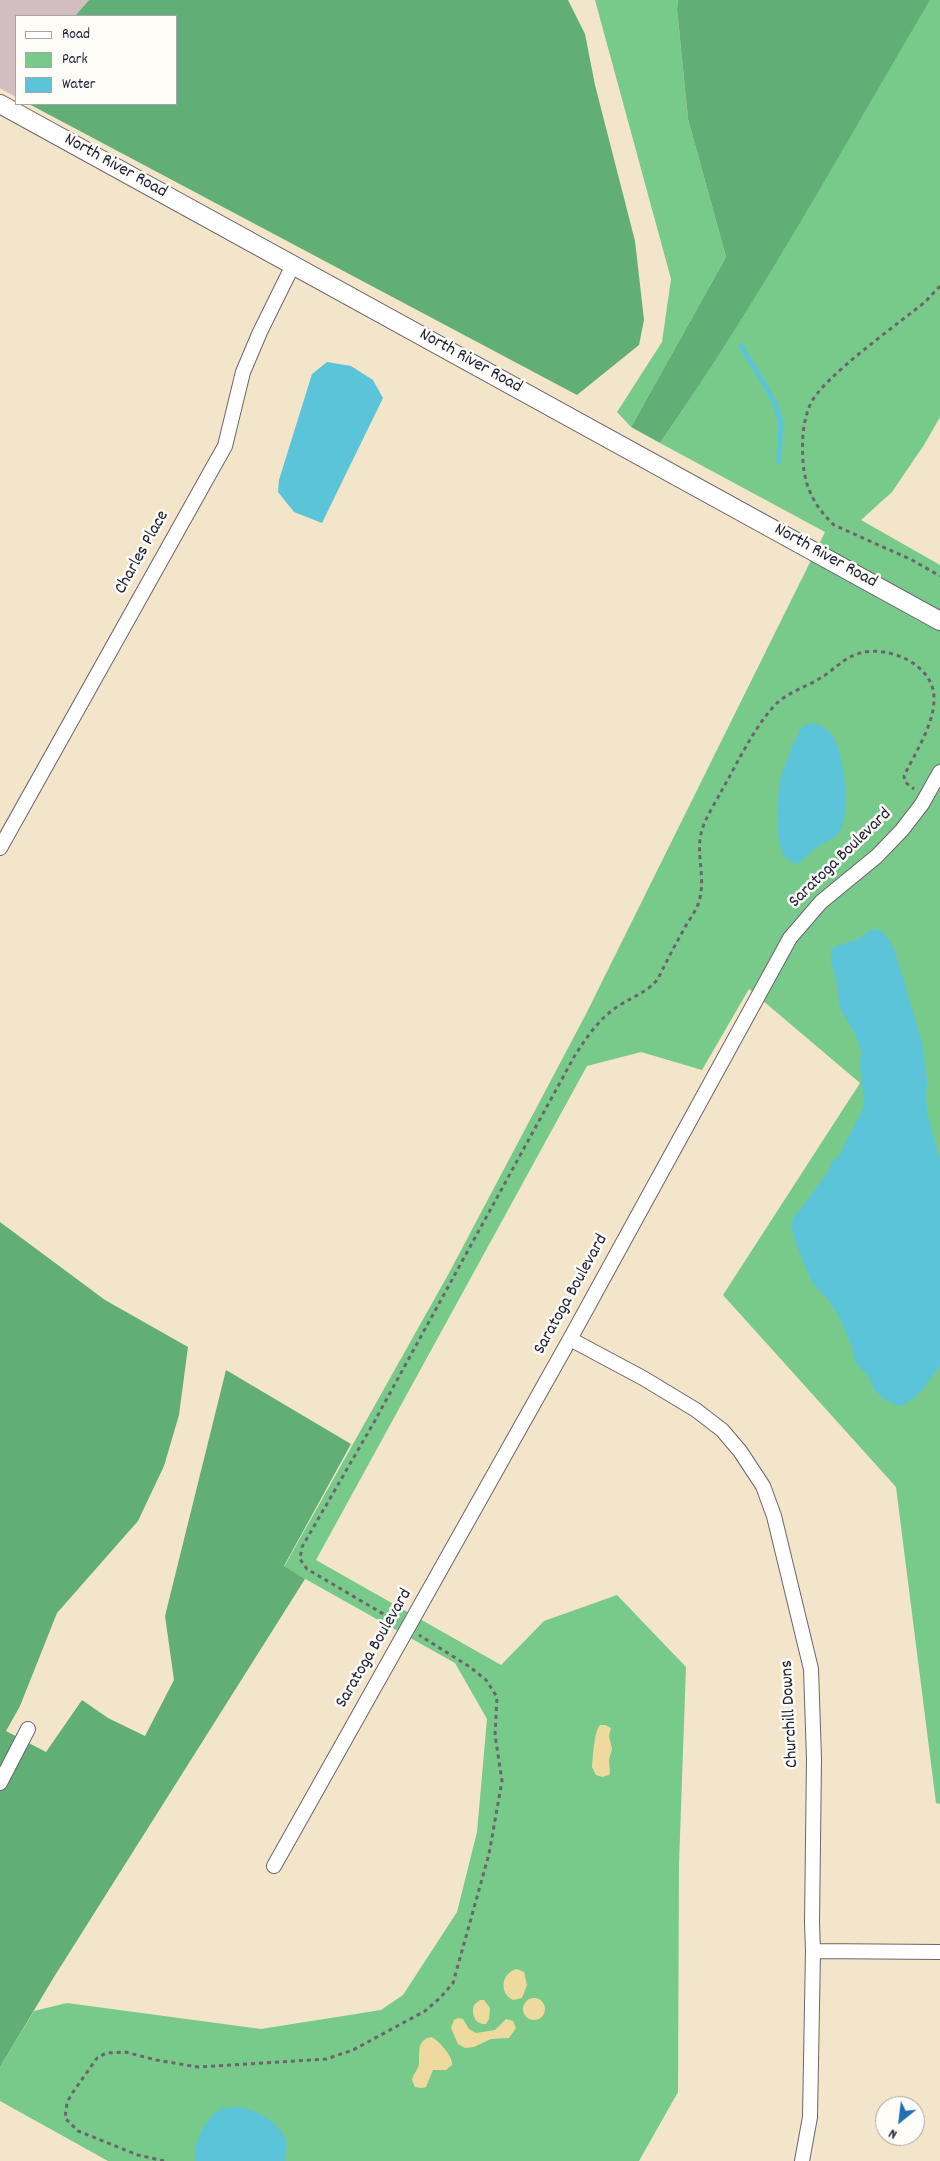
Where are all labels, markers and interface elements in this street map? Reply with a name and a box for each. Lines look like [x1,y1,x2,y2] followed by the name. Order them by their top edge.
[15,15,178,105] legend
[62,24,90,46] text: Road
[62,49,88,71] text: Park
[62,74,95,96] text: Water
[60,130,170,204] street label: North River Road
[415,325,525,399] street label: North River Road
[111,507,175,599] street label: Charles Place
[770,520,880,594] street label: North River Road
[785,805,897,913] street label: Saratoga Boulevard
[530,1231,614,1359] street label: Saratoga Boulevard
[332,1586,418,1712] street label: Saratoga Boulevard
[777,1660,805,1768] street label: Churchill Downs
[875,2096,925,2146] north arrow
[885,2123,901,2144] text: N

